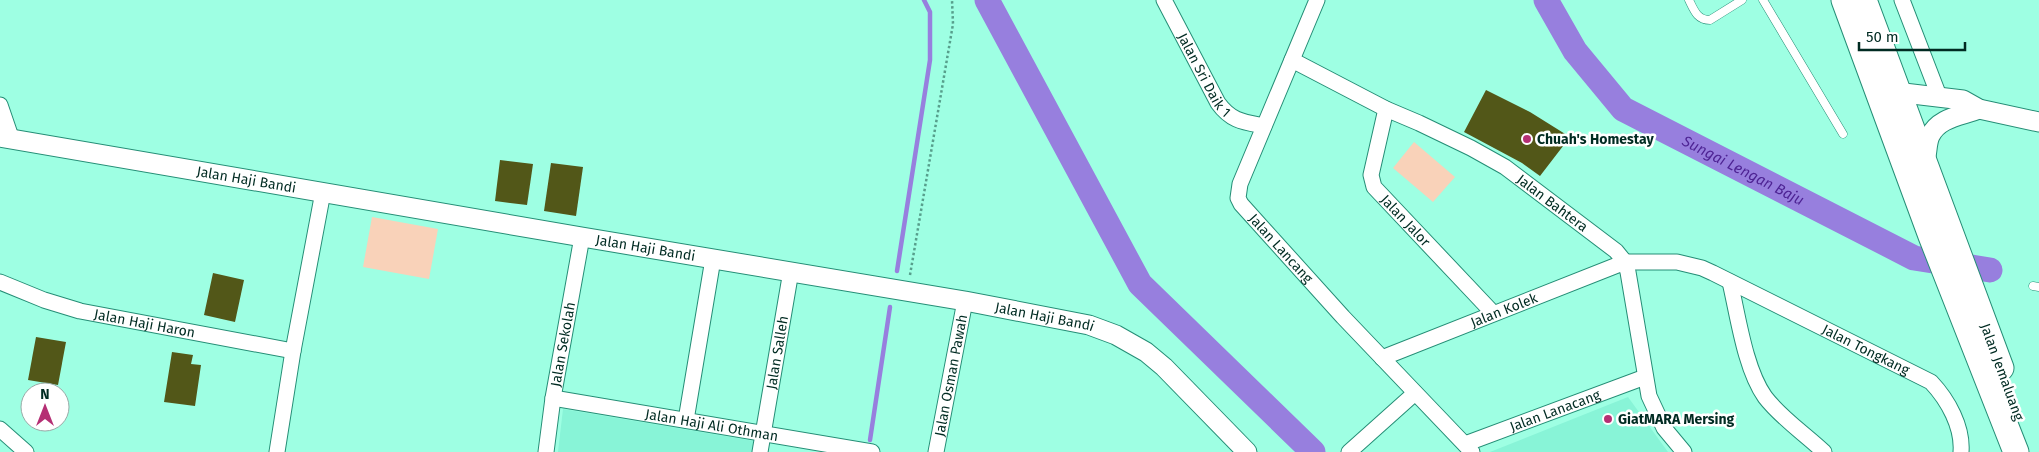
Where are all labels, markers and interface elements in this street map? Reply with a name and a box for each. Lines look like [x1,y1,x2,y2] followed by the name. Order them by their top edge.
[1859,20,1965,52] scale bar
[1866,28,1899,46] text: 50 m
[1174,30,1234,121] street label: Jalan Sri Daik 1
[1537,131,1654,148] place label: Chuah's Homestay
[1678,131,1807,209] water label: Sungai Lengan Baju
[1521,133,1533,145] marker: Chuah's Homestay
[195,162,297,196] street label: Jalan Haji Bandi
[1514,171,1591,235] street label: Jalan Bahtera
[1377,191,1434,250] street label: Jalan Jalor
[1245,210,1317,287] street label: Jalan Lancang
[595,231,697,264] street label: Jalan Haji Bandi
[1468,289,1541,331] street label: Jalan Kolek
[994,299,1097,335] street label: Jalan Haji Bandi
[547,301,579,388] street label: Jalan Sekolah
[93,305,197,341] street label: Jalan Haji Haron
[931,313,971,438] street label: Jalan Osman Pawah
[762,314,792,391] street label: Jalan Salleh
[1819,320,1913,379] street label: Jalan Tongkang
[1977,321,2028,424] street label: Jalan Jemaluang
[20,382,70,432] north arrow
[40,386,50,403] text: N
[1507,386,1603,435] street label: Jalan Lanacang
[644,405,780,444] street label: Jalan Haji Ali Othman
[1618,411,1734,428] place label: GiatMARA Mersing
[1602,413,1614,425] marker: GiatMARA Mersing

